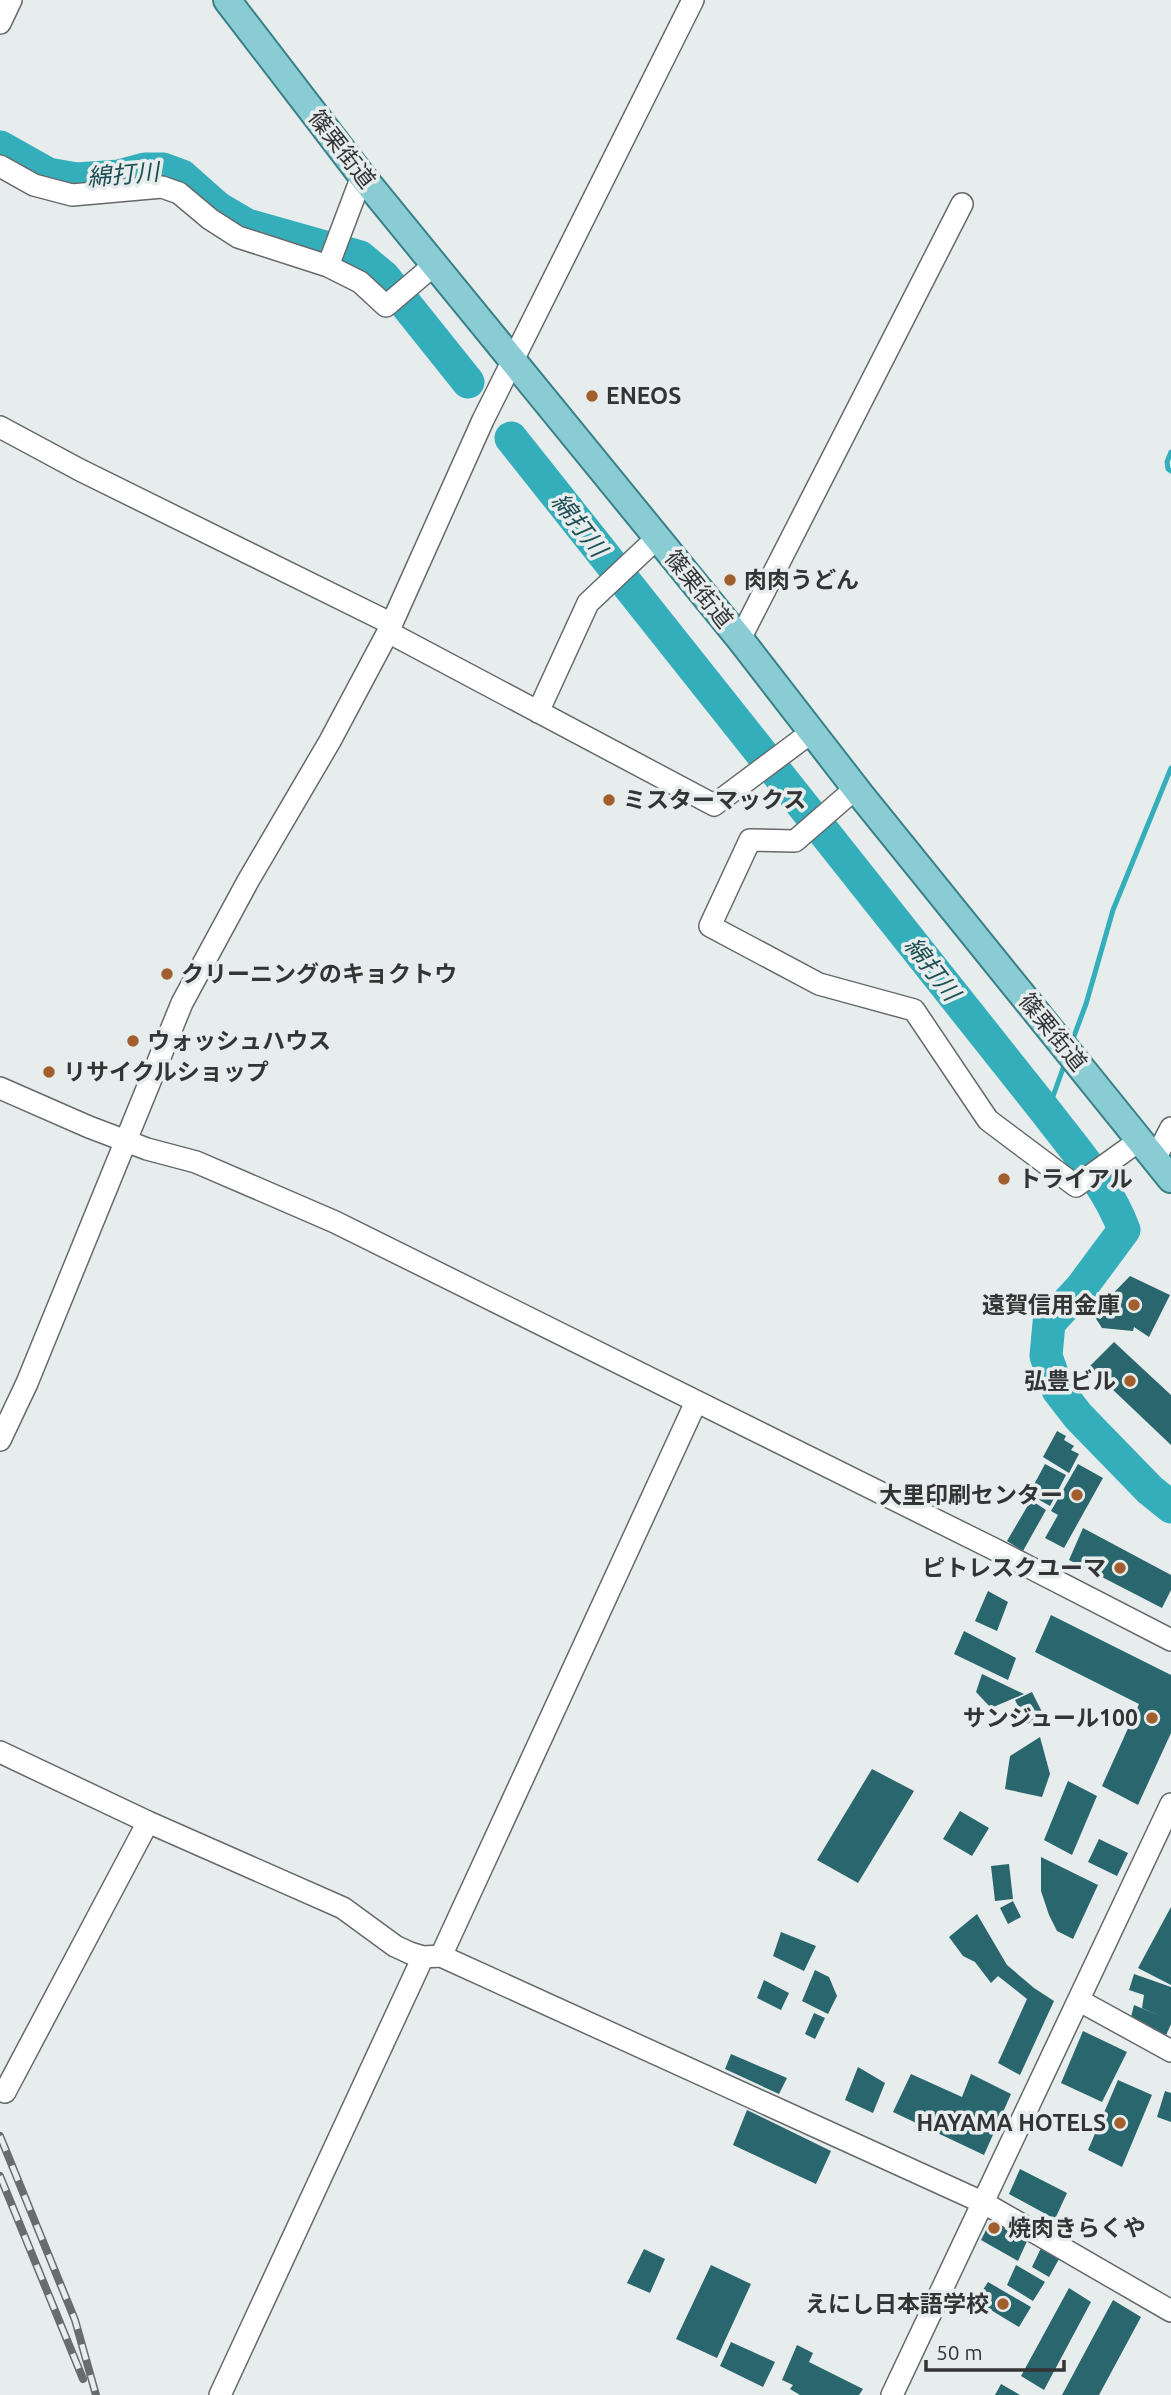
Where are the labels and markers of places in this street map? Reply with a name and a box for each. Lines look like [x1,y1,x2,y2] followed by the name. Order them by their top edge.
[606,383,681,408] place label: ENEOS
[584,388,600,404] marker: ENEOS
[744,567,859,592] place label: 肉肉うどん
[722,572,738,588] marker: 肉肉うどん
[623,787,806,812] place label: ミスターマックス
[601,792,617,808] marker: ミスターマックス
[181,961,457,986] place label: クリーニングのキョクトウ
[159,966,175,982] marker: クリーニングのキョクトウ
[147,1028,331,1053] place label: ウォッシュハウス
[125,1033,141,1049] marker: ウォッシュハウス
[63,1059,269,1084] place label: リサイクルショップ
[41,1064,57,1080] marker: リサイクルショップ
[1018,1166,1133,1191] place label: トライアル
[996,1171,1012,1187] marker: トライアル
[982,1292,1120,1317] place label: 遠賀信用金庫
[1126,1297,1142,1313] marker: 遠賀信用金庫
[1024,1368,1116,1393] place label: 弘豊ビル
[1122,1373,1138,1389] marker: 弘豊ビル
[879,1482,1063,1507] place label: 大里印刷センター
[1069,1487,1085,1503] marker: 大里印刷センター
[922,1555,1106,1580] place label: ピトレスクユーマ
[1112,1560,1128,1576] marker: ピトレスクユーマ
[963,1705,1138,1730] place label: サンジュール100
[1144,1710,1160,1726] marker: サンジュール100
[917,2110,1106,2135] place label: HAYAMA HOTELS
[1112,2115,1128,2131] marker: HAYAMA HOTELS
[1008,2215,1146,2240] place label: 焼肉きらくや
[986,2220,1002,2236] marker: 焼肉きらくや
[805,2291,989,2316] place label: えにし日本語学校
[995,2296,1011,2312] marker: えにし日本語学校

